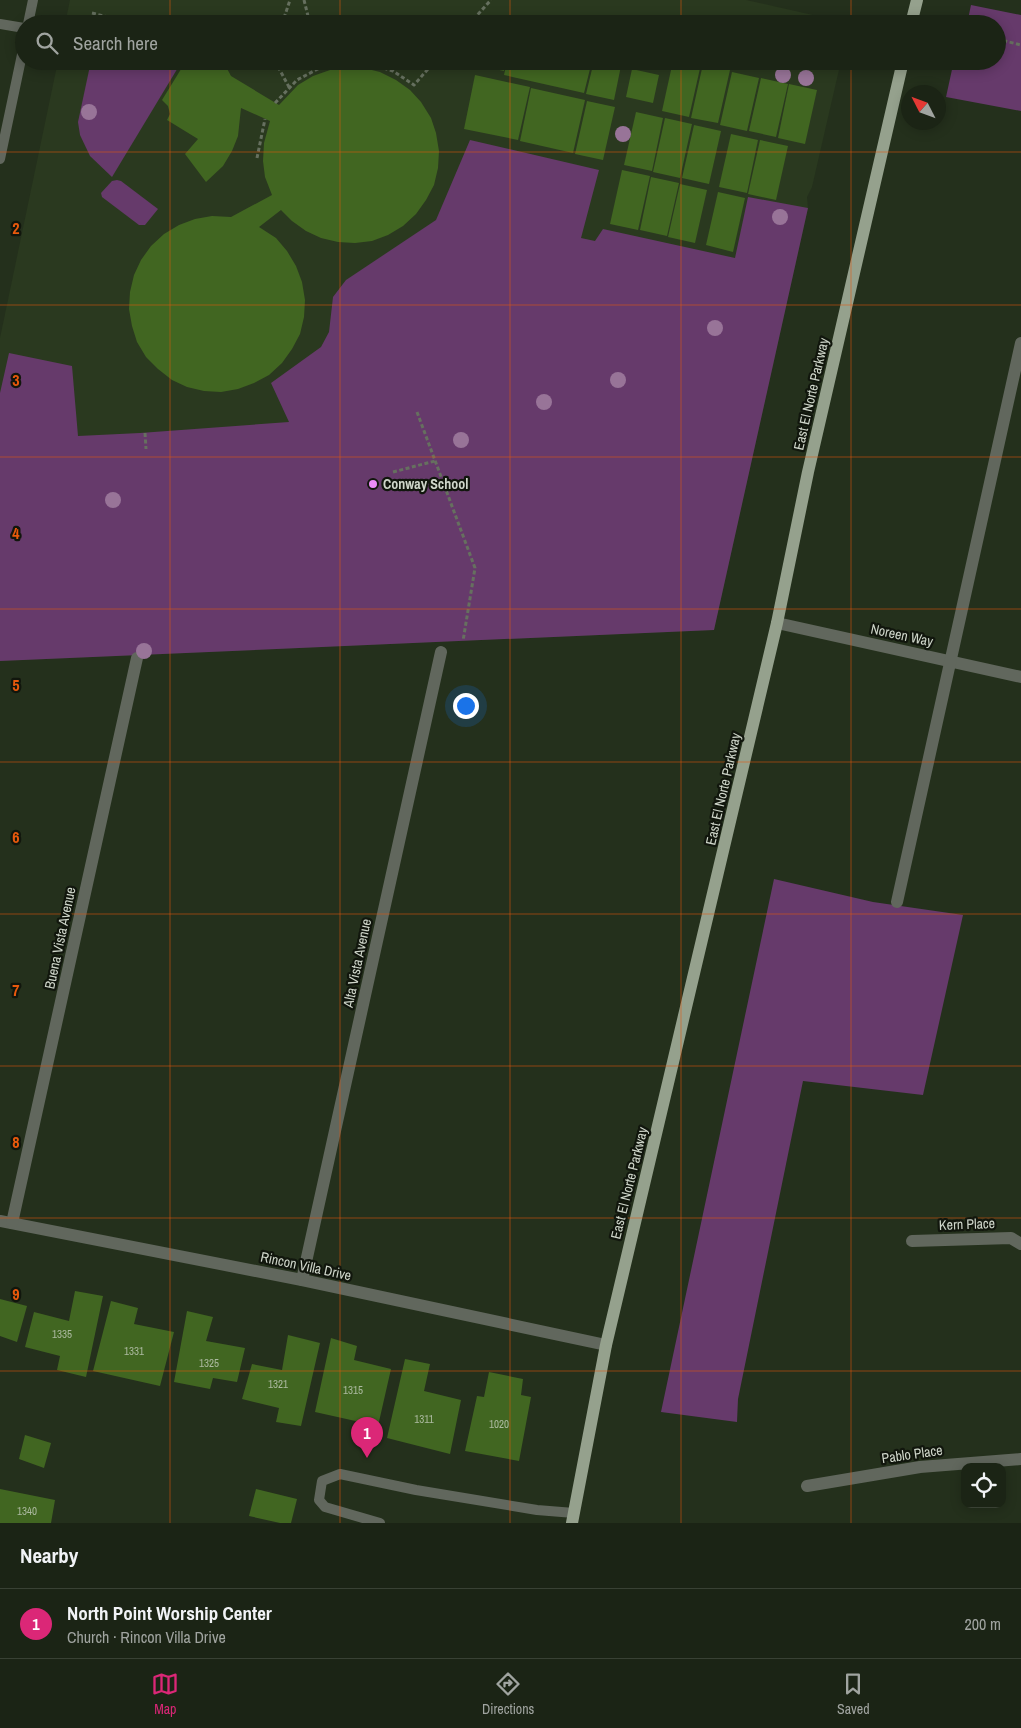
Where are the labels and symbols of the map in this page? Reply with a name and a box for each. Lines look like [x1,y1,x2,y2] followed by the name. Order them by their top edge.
[901,85,946,130] north arrow
[12,217,20,239] text: 2
[789,336,833,452] street label: East El Norte Parkway
[12,369,20,391] text: 3
[383,475,468,493] place label: Conway School
[367,478,379,490] marker: Conway School
[12,522,20,544] text: 4
[869,620,935,650] street label: Noreen Way
[12,674,20,696] text: 5
[453,693,479,719] your location
[701,731,745,847] street label: East El Norte Parkway
[12,826,20,848] text: 6
[40,885,80,991] street label: Buena Vista Avenue
[339,917,375,1010] street label: Alta Vista Avenue
[12,979,20,1001] text: 7
[606,1125,652,1241] street label: East El Norte Parkway
[12,1131,20,1153] text: 8
[939,1214,995,1234] street label: Kern Place
[259,1248,353,1284] street label: Rincon Villa Drive
[12,1283,20,1305] text: 9
[52,1327,72,1341] house number: 1335
[124,1344,144,1358] house number: 1331
[199,1356,219,1370] house number: 1325
[268,1377,288,1391] house number: 1321
[343,1383,363,1397] house number: 1315
[414,1412,434,1426] house number: 1311
[351,1417,383,1458] pin: 1
[489,1417,509,1431] house number: 1020
[880,1441,944,1467] street label: Pablo Place
[17,1504,37,1518] house number: 1340

